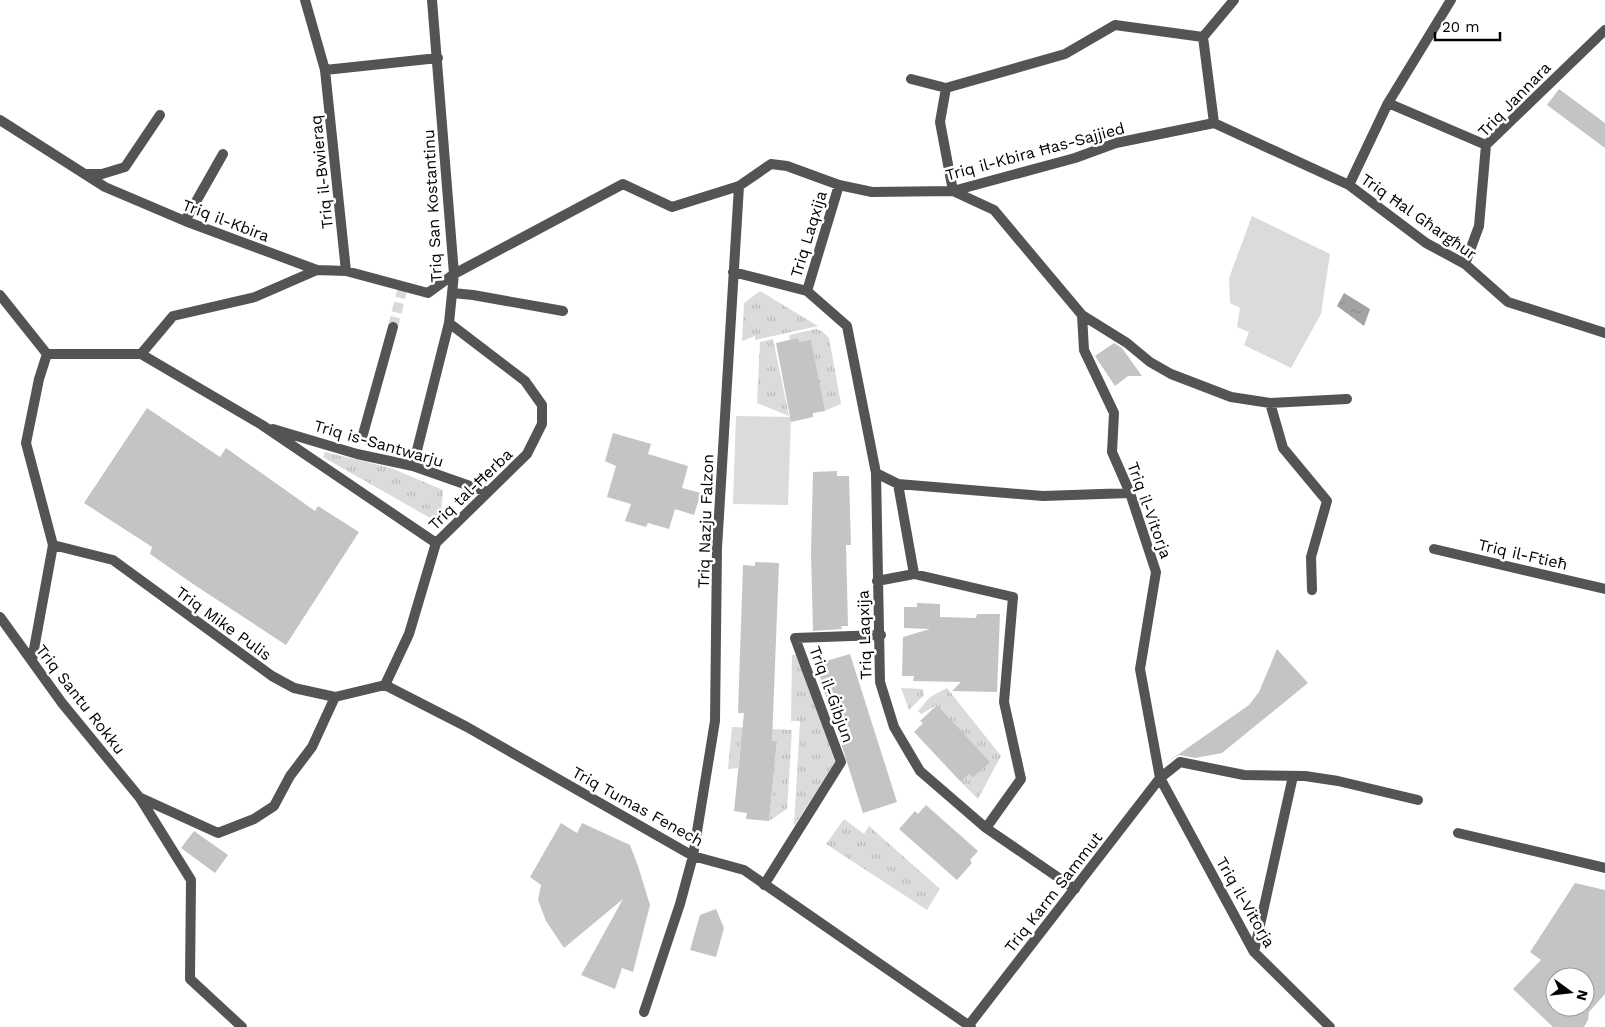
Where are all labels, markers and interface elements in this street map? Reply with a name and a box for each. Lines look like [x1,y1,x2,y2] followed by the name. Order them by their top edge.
[1435,10,1500,42] scale bar
[1442,18,1480,36] text: 20 m
[1474,58,1555,141] street label: Triq Jannara
[306,114,337,230] street label: Triq il-Bwieraq
[943,118,1127,185] street label: Triq il-Kbira Ħas-Sajjied
[419,129,446,283] street label: Triq San Kostantinu
[1357,169,1481,264] street label: Triq Ħal Għargħur
[786,189,831,280] street label: Triq Laqxija
[180,195,272,246] street label: Triq il-Kbira
[312,416,446,471] street label: Triq is-Santwarju
[424,445,516,534] street label: Triq tal-Ħerba
[694,453,717,589] street label: Triq Nazju Falzon
[1123,459,1176,561] street label: Triq il-Vitorja
[1476,535,1569,574] street label: Triq il-Ftieħ
[172,582,275,664] street label: Triq Mike Pulis
[853,590,876,680] street label: Triq Laqxija
[32,641,129,758] street label: Triq Santu Rokku
[805,643,858,745] street label: Triq il-Ġibjun
[569,762,707,850] street label: Triq Tumas Fenech
[1000,828,1107,956] street label: Triq Karm Sammut
[1212,854,1279,951] street label: Triq il-Vitorja
[1545,967,1595,1017] north arrow
[1573,988,1592,1002] text: N

